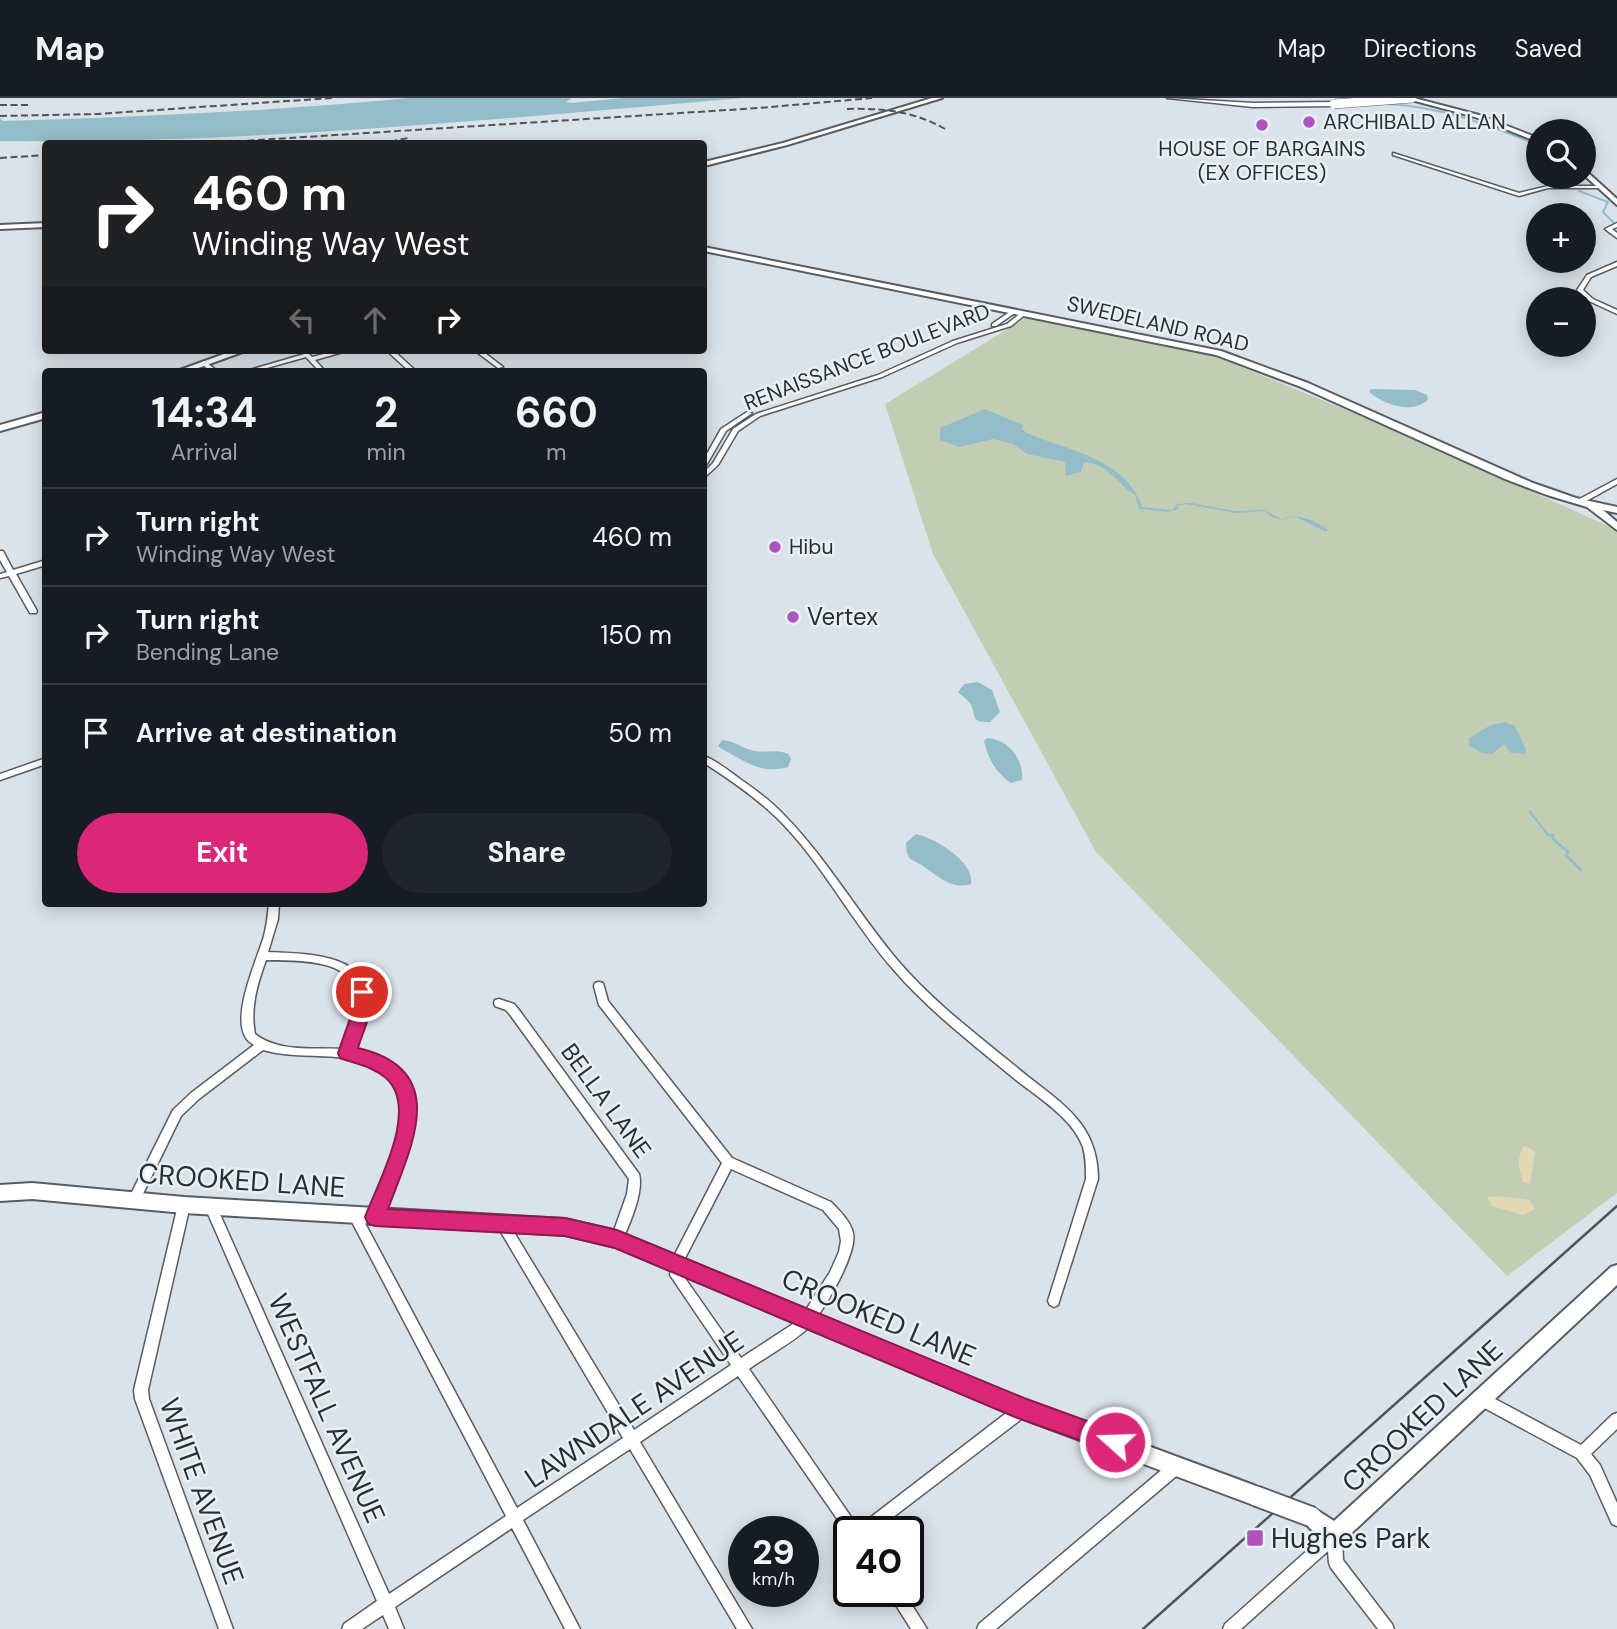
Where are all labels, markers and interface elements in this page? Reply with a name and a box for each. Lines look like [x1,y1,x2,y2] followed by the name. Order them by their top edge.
[35,27,105,70] text: Map
[1278,33,1326,64] text: Map
[1364,33,1477,64] text: Directions
[1515,33,1582,64] text: Saved
[1323,108,1506,136] place label: ARCHIBALD ALLAN
[1301,114,1317,130] marker: ARCHIBALD ALLAN
[1254,117,1270,133] marker: HOUSE OF BARGAINS (EX OFFICES)
[1526,119,1596,357] map controls
[1526,119,1596,189] button: search
[1158,135,1366,187] place label: HOUSE OF BARGAINS (EX OFFICES)
[192,161,347,225] text: 460 m
[77,168,168,259] icon: right
[1526,203,1596,273] button: +
[192,223,470,265] text: Winding Way West
[1526,287,1596,357] button: −
[1064,289,1252,359] street label: SWEDELAND ROAD
[740,297,994,417] street label: RENAISSANCE BOULEVARD
[283,301,321,339] icon: left
[356,301,394,339] icon: ahead
[429,301,467,339] icon: right
[151,385,257,440] text: 14:34
[374,385,398,440] text: 2
[515,385,598,440] text: 660
[171,437,238,467] text: Arrival
[366,437,406,467] text: min
[546,437,567,467] text: m
[136,505,260,539] text: Turn right
[77,518,115,556] icon: right
[592,520,672,554] text: 460 m
[789,533,834,561] place label: Hibu
[136,539,336,569] text: Winding Way West
[767,539,783,555] marker: Hibu
[807,601,878,632] place label: Vertex
[136,603,260,637] text: Turn right
[785,609,801,625] marker: Vertex
[77,616,115,654] icon: right
[600,618,672,652] text: 150 m
[136,637,279,667] text: Bending Lane
[77,714,115,752] icon: arrive
[136,716,397,750] text: Arrive at destination
[608,716,672,750] text: 50 m
[77,813,368,893] button: Exit
[382,813,672,893] button: Share
[332,962,392,1022] pin
[343,973,381,1011] icon: arrive
[554,1037,658,1164] street label: BELLA LANE
[137,1155,347,1206] street label: CROOKED LANE
[776,1260,982,1375] street label: CROOKED LANE
[259,1288,394,1529] street label: WESTFALL AVENUE
[518,1322,751,1496] street label: LAWNDALE AVENUE
[1334,1332,1511,1501] street label: CROOKED LANE
[151,1393,252,1589] street label: WHITE AVENUE
[1078,1405,1152,1479] position arrow
[833,1516,924,1607] speed limit sign: 40
[1271,1520,1431,1557] place label: Hughes Park
[1245,1528,1265,1548] marker: Hughes Park
[752,1529,795,1575] text: 29
[752,1567,795,1591] text: km/h

